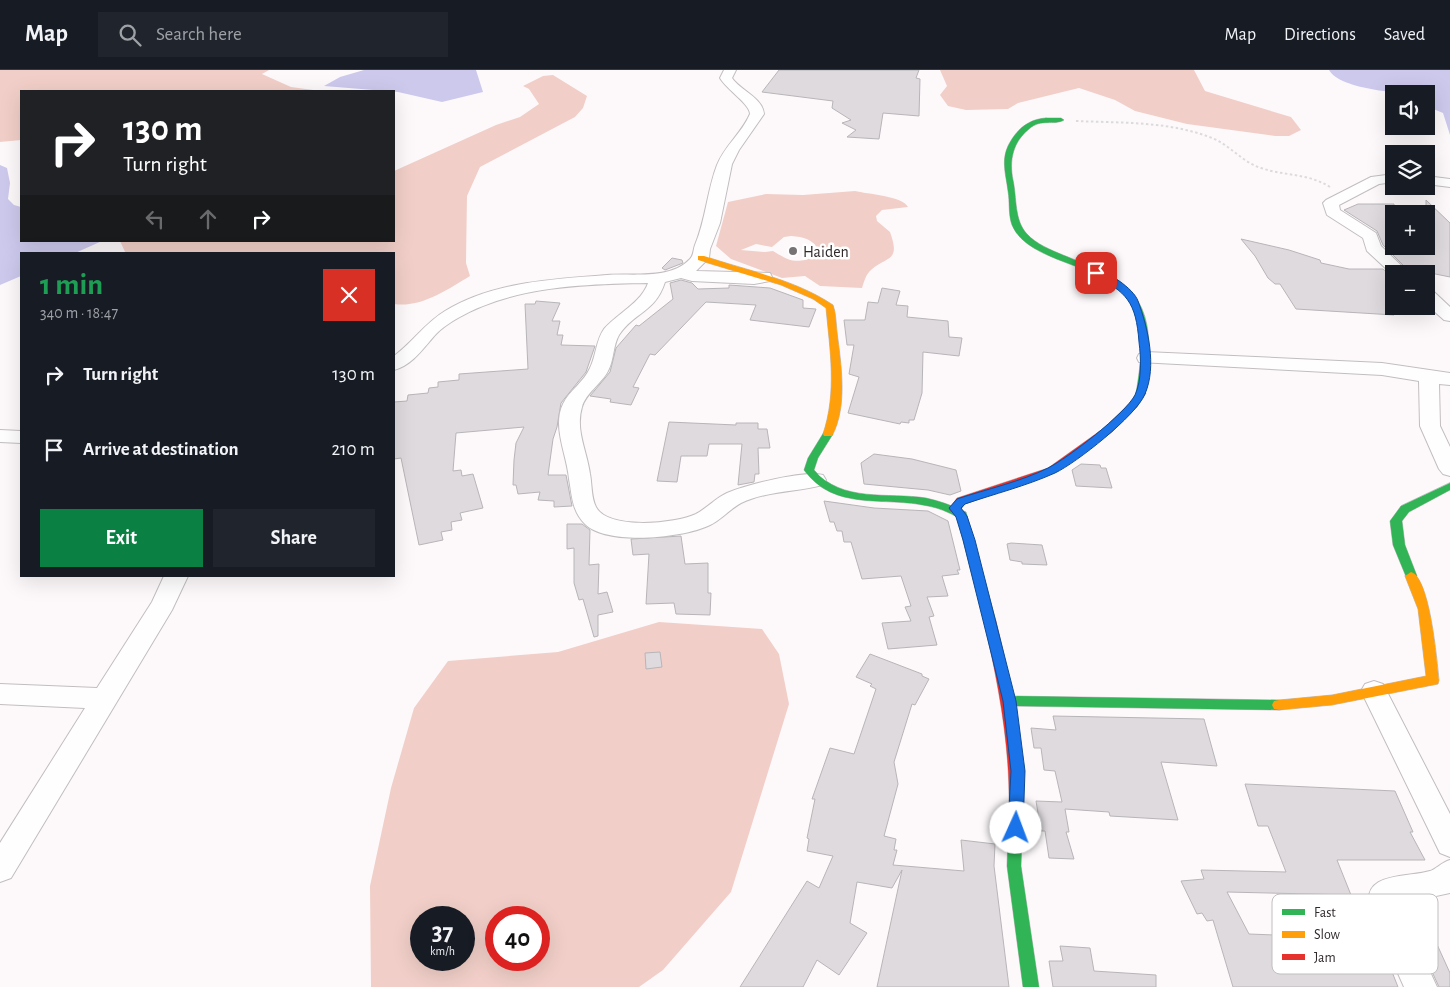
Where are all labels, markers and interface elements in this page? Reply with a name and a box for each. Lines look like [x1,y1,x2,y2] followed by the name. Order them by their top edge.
[98,12,448,57] search box
[116,21,144,49] icon: search
[25,22,68,46] text: Map
[156,25,242,44] text: Search here
[1225,26,1256,44] text: Map
[1284,26,1356,44] text: Directions
[1384,26,1425,44] text: Saved
[1385,85,1435,315] map controls
[1385,85,1435,135] button: sound
[40,110,105,175] icon: right
[123,112,202,147] text: 130 m
[1385,145,1435,195] button: layers
[123,153,207,175] text: Turn right
[141,205,169,233] icon: left
[194,205,222,233] icon: ahead
[247,205,275,233] icon: right
[1385,205,1435,255] button: +
[803,244,849,260] place label: Haiden
[787,245,799,257] marker: Haiden
[1075,252,1117,294] pin
[1082,259,1110,287] icon: arrive
[1385,265,1435,315] button: −
[323,269,375,321] button: close
[40,270,103,300] text: 1 min
[40,305,118,321] text: 340 m · 18:47
[40,361,68,389] icon: right
[83,365,158,384] text: Turn right
[332,365,375,384] text: 130 m
[40,436,68,464] icon: arrive
[83,440,239,459] text: Arrive at destination
[331,440,375,459] text: 210 m
[40,509,203,567] button: Exit
[213,509,375,567] button: Share
[989,801,1041,853] position arrow
[1272,894,1438,974] legend
[485,906,550,971] speed limit sign: 40
[1314,906,1336,920] text: Fast
[432,920,453,945] text: 37
[1314,928,1341,942] text: Slow
[430,945,455,957] text: km/h
[1314,951,1336,965] text: Jam

